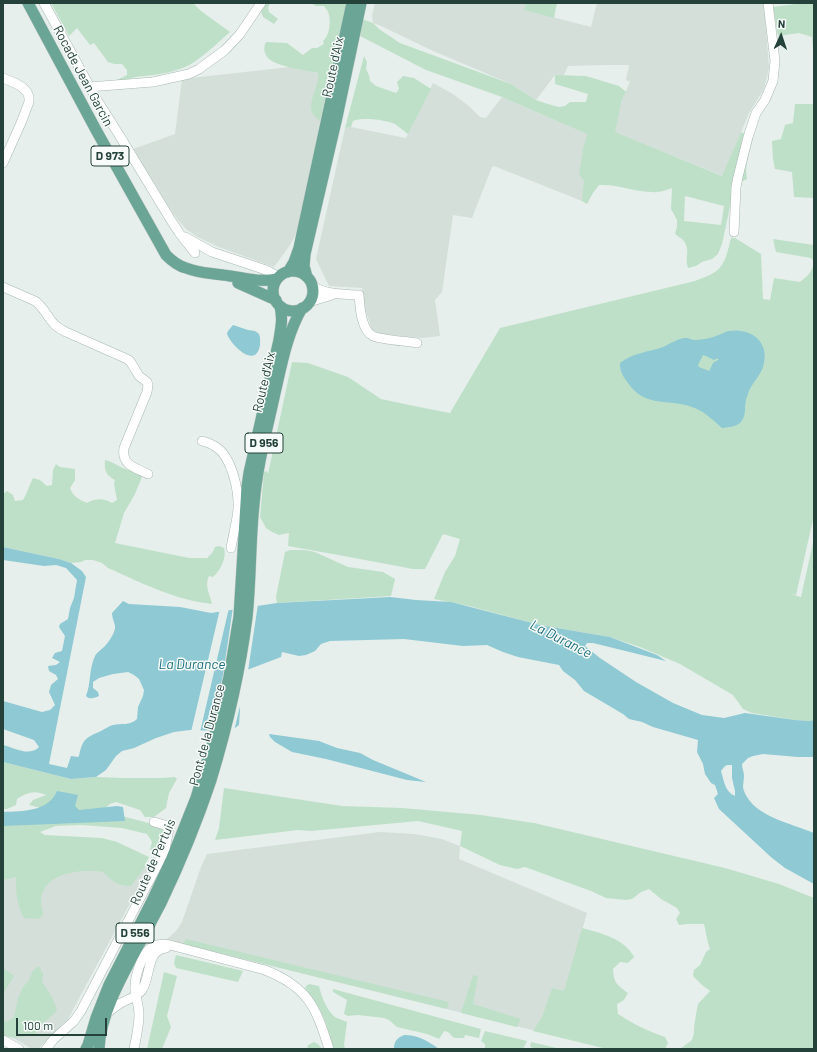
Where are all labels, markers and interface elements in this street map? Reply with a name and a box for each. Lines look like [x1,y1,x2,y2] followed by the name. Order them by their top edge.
[761,16,801,56] north arrow
[778,17,786,30] text: N
[50,23,116,129] street label: Rocade Jean Garcin
[319,35,347,99] street label: Route d'Aix
[91,146,129,166] road number: D 973
[249,350,279,414] street label: Route d'Aix
[245,433,283,453] road number: D 956
[527,616,595,662] water label: La Durance
[159,656,225,672] water label: La Durance
[186,683,228,787] street label: Pont de la Durance
[127,816,179,908] street label: Route de Pertuis
[116,923,154,943] road number: D 556
[18,1010,109,1036] scale bar
[23,1018,53,1032] text: 100 m

